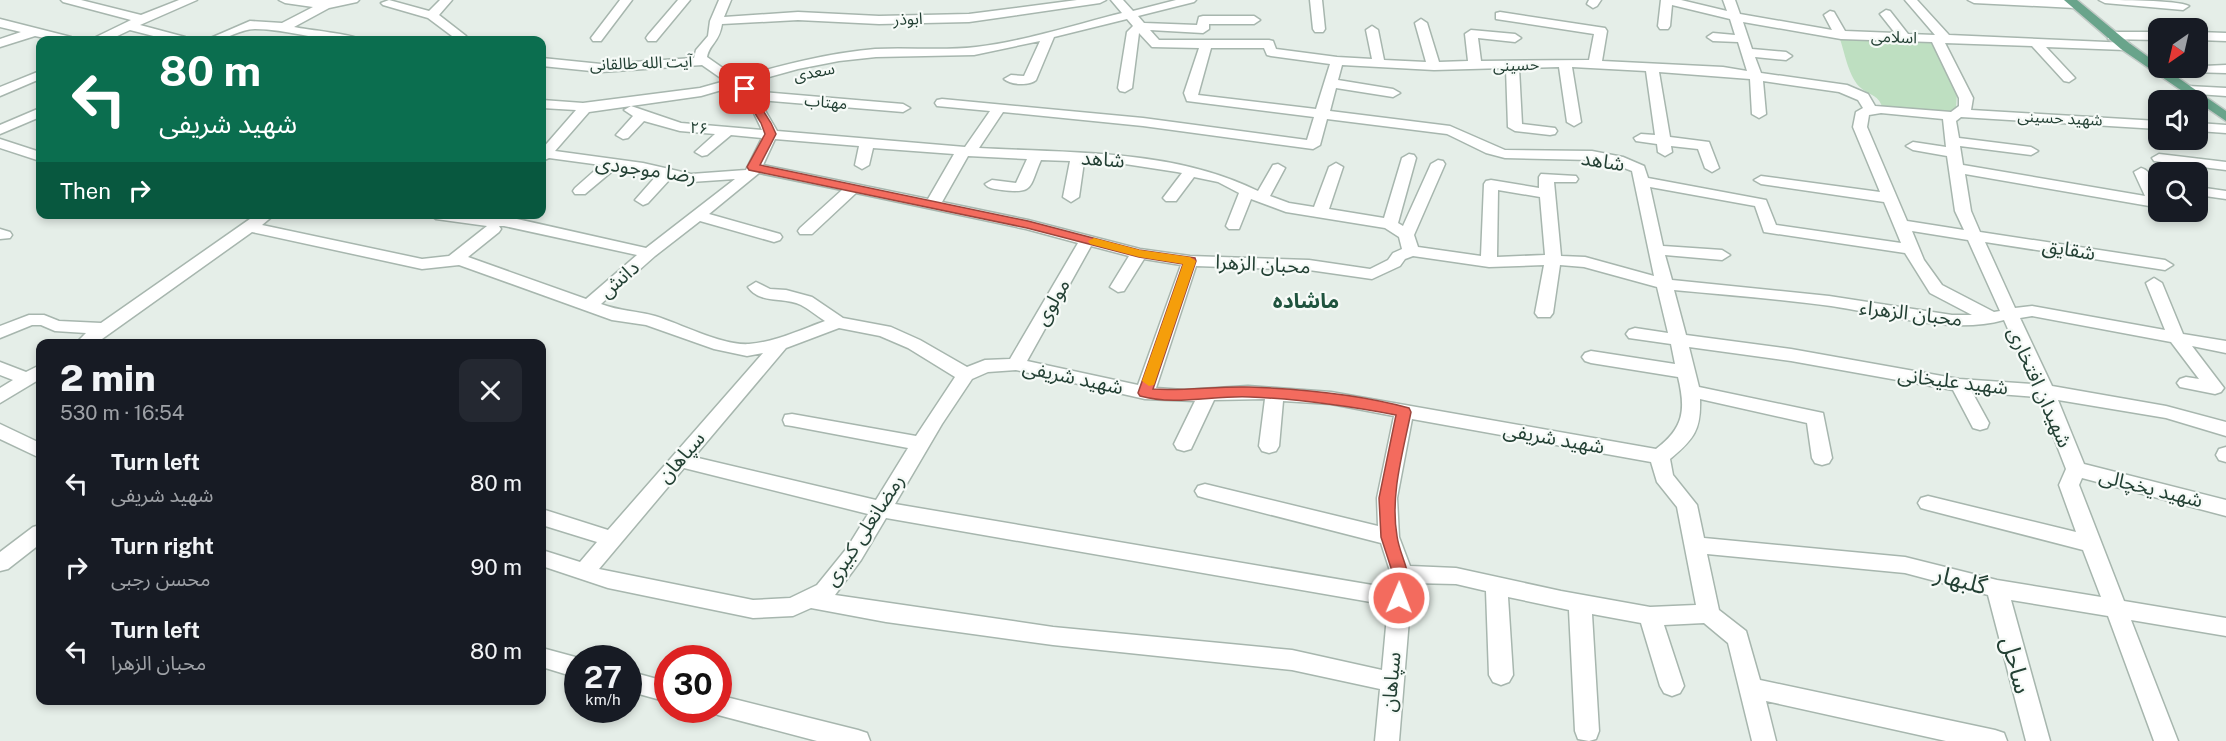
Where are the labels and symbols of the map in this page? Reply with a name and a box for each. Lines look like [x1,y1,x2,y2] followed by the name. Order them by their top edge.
[892,9,923,29] street label: ابوذر
[2148,18,2208,78] north arrow
[1871,27,1917,47] street label: اسلامی
[589,52,694,74] street label: آیت الله طالقانی
[1493,55,1539,75] street label: حسینی
[792,59,836,85] street label: سعدی
[719,63,770,114] pin
[804,91,848,113] street label: مهتاب
[2017,106,2103,130] street label: شهید حسینی
[689,118,709,138] street label: ۲۶
[1080,146,1126,172] street label: شاهد
[1580,146,1626,176] street label: شاهد
[594,150,698,188] street label: رضا موجودی
[2041,233,2097,266] street label: شقایق
[1215,250,1311,278] street label: محبان الزهرا
[594,255,644,303] street label: دانش
[1029,274,1075,330] street label: مولوی
[1273,288,1339,313] district label: ماشاده
[1858,295,1964,331] street label: محبان الزهراء
[2003,323,2077,451] street label: شهیدان افتخاری
[1020,355,1126,399] street label: شهید شریفی
[1896,362,2010,400] street label: شهید علیخانی
[1501,417,1607,459] street label: شهید شریفی
[652,426,711,488] street label: سپاهان
[2096,464,2205,513] street label: شهید یخچالی
[819,469,909,591] street label: رمضانعلی کبیری
[1930,558,1991,601] street label: گلبهار
[1367,566,1431,630] position arrow
[1996,634,2038,696] street label: ساحل
[654,645,732,723] speed limit sign: 30
[1376,651,1407,713] street label: سپاهان

